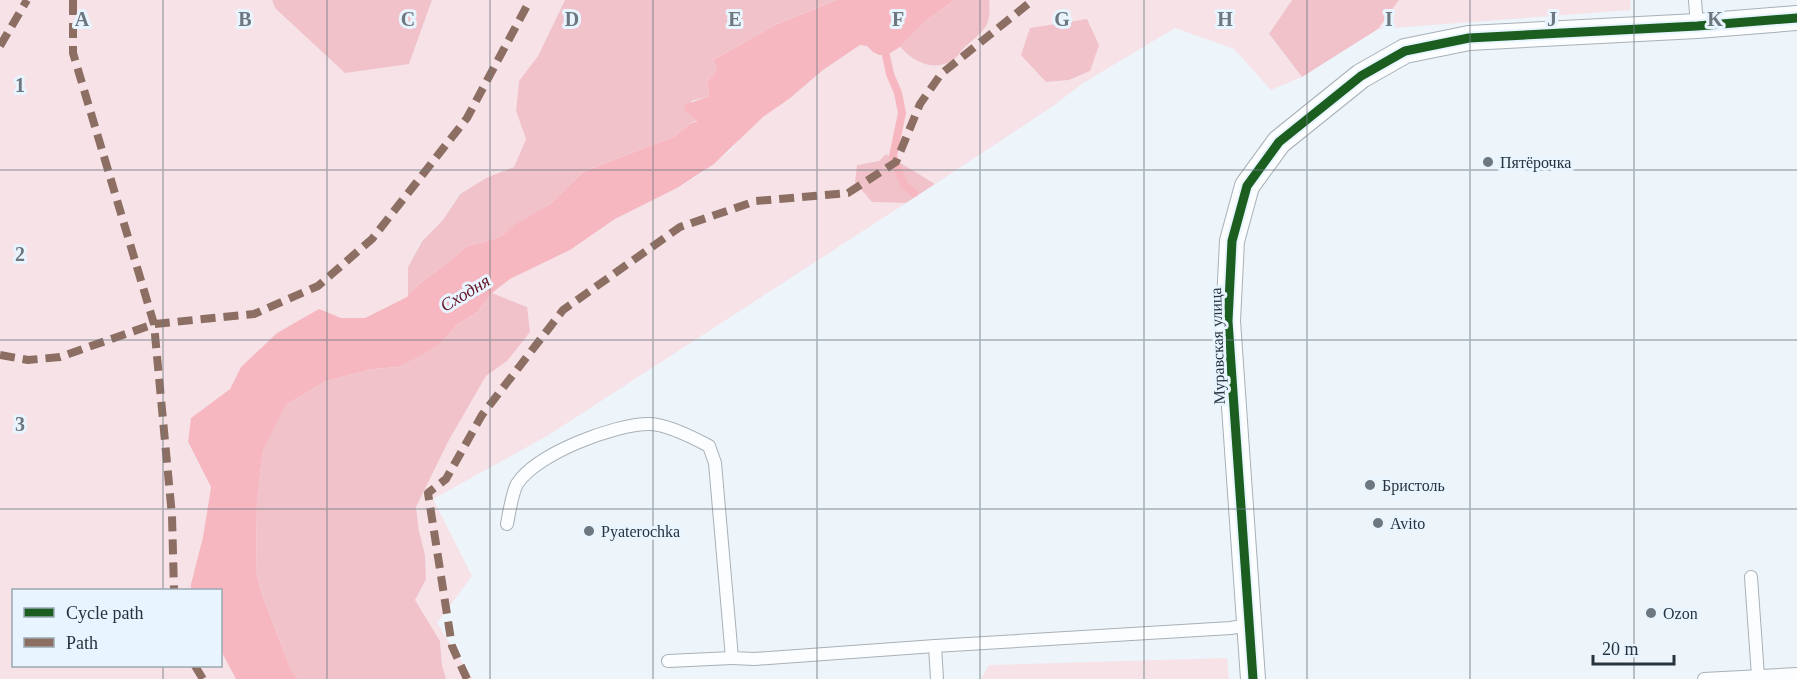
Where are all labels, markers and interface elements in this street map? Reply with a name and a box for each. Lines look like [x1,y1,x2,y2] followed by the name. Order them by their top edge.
[75,8,90,30] text: A
[238,8,252,30] text: B
[401,8,415,30] text: C
[565,8,579,30] text: D
[728,8,742,30] text: E
[892,8,904,30] text: F
[1054,8,1070,30] text: G
[1217,8,1233,30] text: H
[1385,8,1393,30] text: I
[1547,8,1557,30] text: J
[1707,8,1723,30] text: K
[15,74,25,96] text: 1
[1500,154,1571,172] place label: Пятёрочка
[1481,155,1495,169] marker: Пятёрочка
[15,243,25,265] text: 2
[436,270,494,316] water label: Сходня
[1207,287,1229,405] street label: Муравская улица
[15,413,25,435] text: 3
[1382,477,1445,495] place label: Бристоль
[1363,478,1377,492] marker: Бристоль
[1390,515,1425,532] place label: Avito
[1371,516,1385,530] marker: Avito
[601,523,680,541] place label: Pyaterochka
[582,524,596,538] marker: Pyaterochka
[12,589,222,667] legend
[66,603,143,623] text: Cycle path
[1663,605,1698,622] place label: Ozon
[1644,606,1658,620] marker: Ozon
[1593,628,1674,666] scale bar
[66,633,98,653] text: Path
[1602,639,1639,659] text: 20 m

